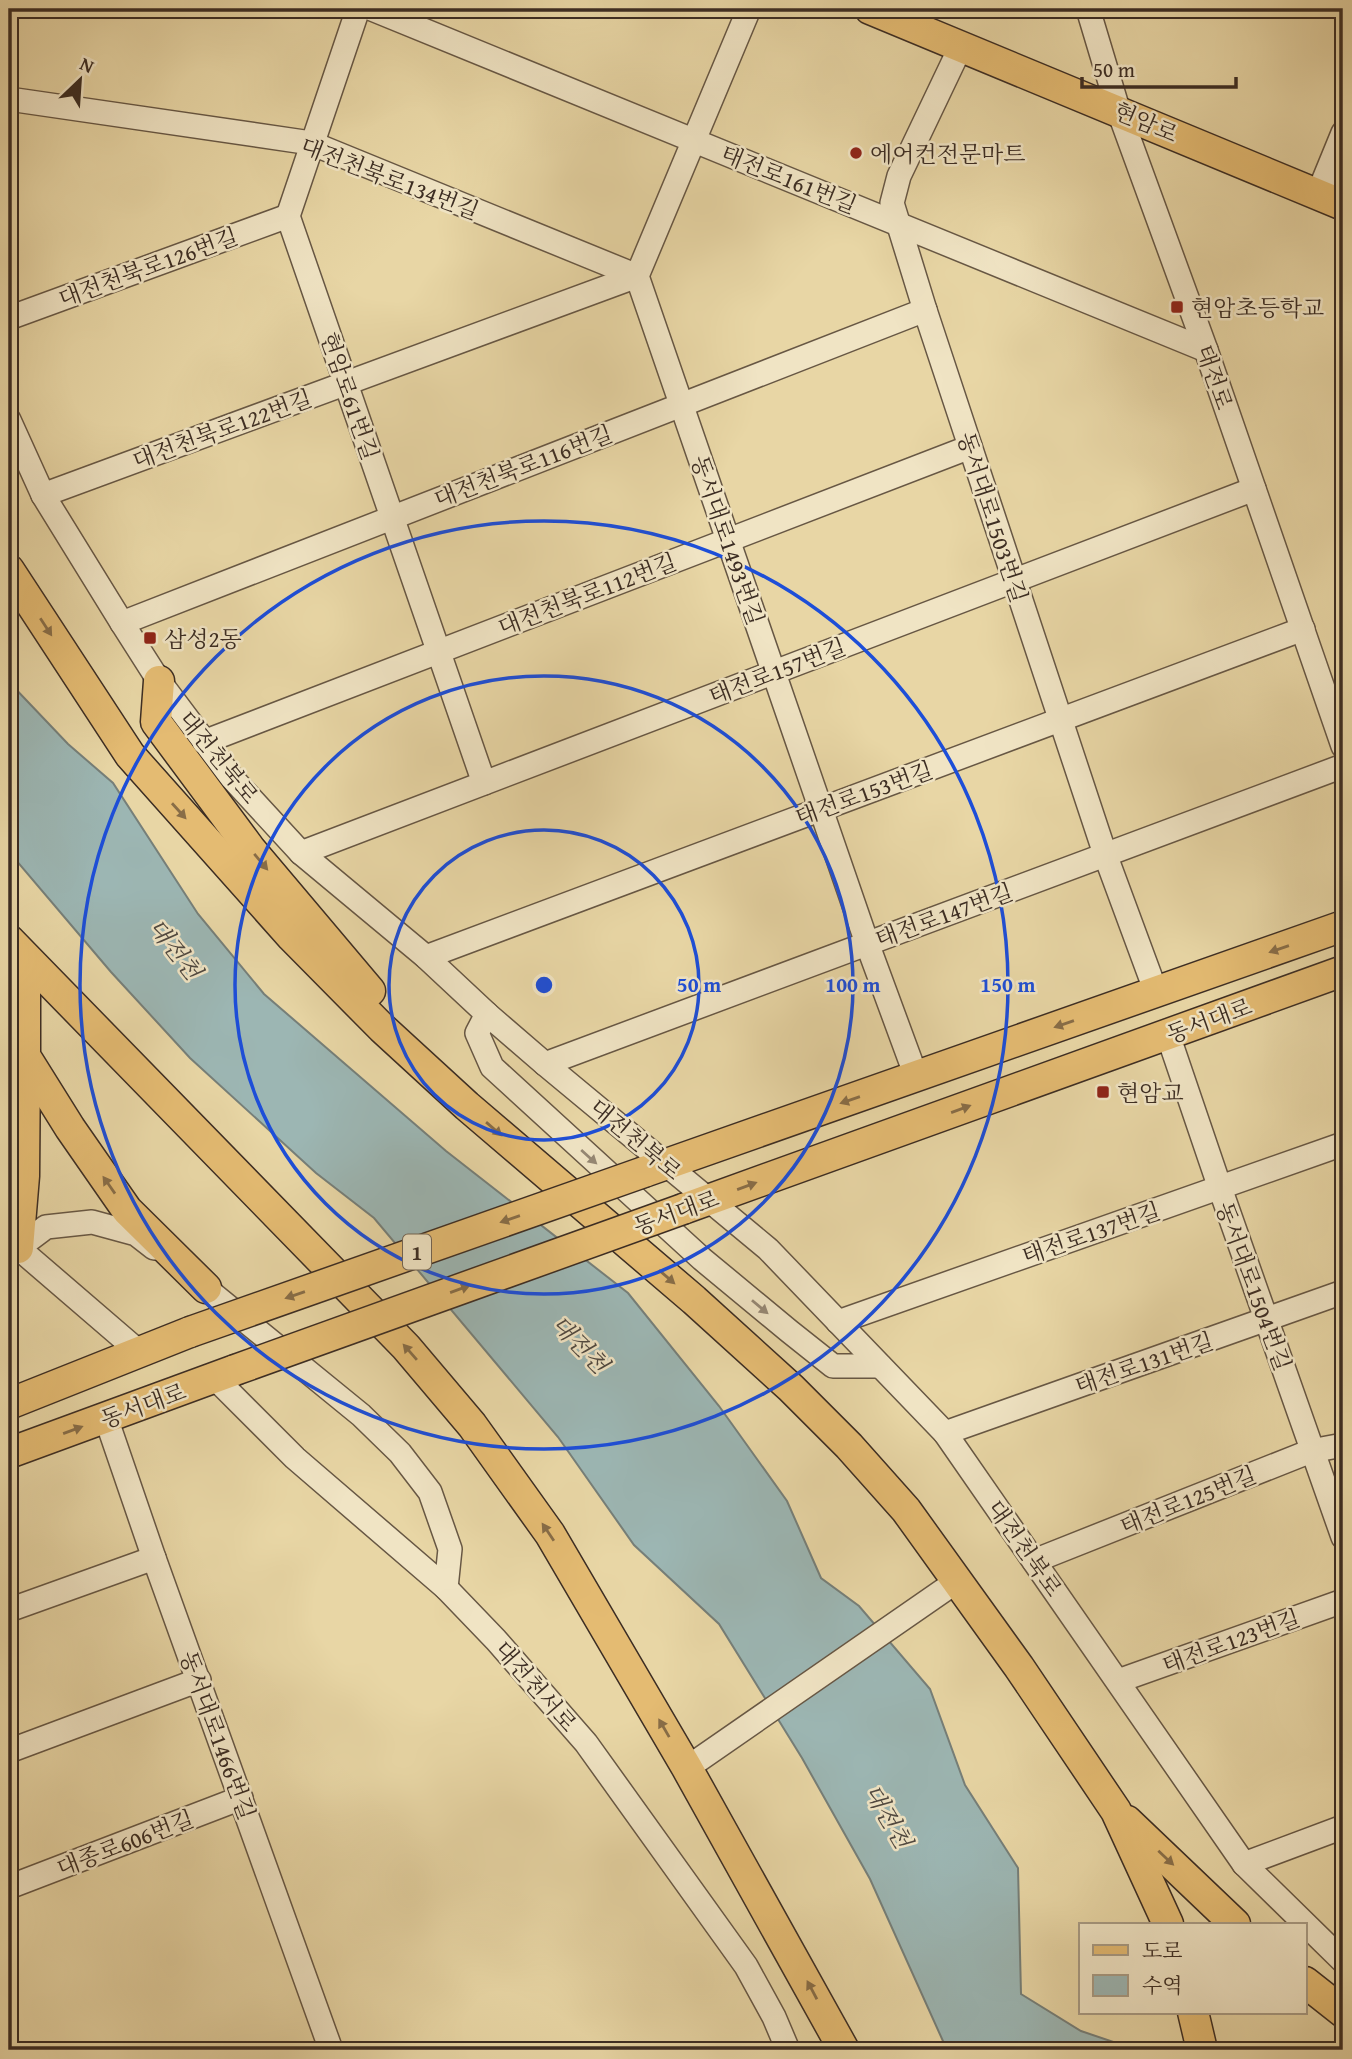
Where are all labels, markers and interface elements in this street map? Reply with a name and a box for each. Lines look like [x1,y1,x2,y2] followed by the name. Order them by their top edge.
[46,46,116,116] north arrow
[1082,46,1236,90] scale bar
[76,49,99,80] text: N
[1093,54,1135,85] text: 50 m
[1109,94,1183,150] street label: 현암로
[296,129,484,227] street label: 대전천북로134번길
[716,137,862,221] street label: 태전로161번길
[870,137,1026,170] place label: 에어컨전문마트
[848,145,864,161] marker: 에어컨전문마트
[54,219,242,315] street label: 대전천북로126번길
[1191,291,1324,324] place label: 현암초등학교
[1169,299,1185,315] marker: 현암초등학교
[313,328,387,464] street label: 현암로61번길
[1189,340,1241,414] street label: 태전로
[128,381,316,477] street label: 대전천북로122번길
[429,417,617,515] street label: 대전천북로116번길
[950,427,1036,607] street label: 동서대로1503번길
[683,451,773,629] street label: 동서대로1493번길
[493,545,681,643] street label: 대전천북로112번길
[39,618,53,636] one-way arrow
[164,622,242,655] place label: 삼성2동
[142,630,158,646] marker: 삼성2동
[704,630,850,712] street label: 태전로157번길
[171,703,267,811] street label: 대전천북로
[791,753,937,833] street label: 태전로153번길
[171,802,187,820] one-way arrow
[253,853,268,870] one-way arrow
[871,875,1017,955] street label: 태전로147번길
[140,911,211,989] water label: 대전천
[1268,944,1289,955] one-way arrow
[677,969,721,1000] text: 50 m
[825,969,881,1000] text: 100 m
[980,969,1036,1000] text: 150 m
[532,973,556,997] centre of rings
[1162,989,1256,1051] street label: 동서대로
[1054,1019,1075,1030] one-way arrow
[1117,1076,1184,1109] place label: 현암교
[1095,1084,1111,1100] marker: 현암교
[583,1091,689,1187] street label: 대전천북로
[839,1095,860,1106] one-way arrow
[950,1103,971,1114] one-way arrow
[485,1121,502,1136] one-way arrow
[580,1149,598,1165] one-way arrow
[102,1176,116,1194] one-way arrow
[736,1180,757,1191] one-way arrow
[629,1181,723,1243] street label: 동서대로
[1017,1194,1165,1272] street label: 태전로137번길
[1208,1197,1300,1375] street label: 동서대로1504번길
[499,1214,520,1225] one-way arrow
[403,1234,431,1270] road number: 1
[658,1269,675,1284] one-way arrow
[450,1283,471,1294] one-way arrow
[285,1290,306,1301] one-way arrow
[751,1300,769,1315] one-way arrow
[543,1307,618,1382] water label: 대전천
[1070,1324,1218,1402] street label: 태전로131번길
[402,1343,418,1361] one-way arrow
[96,1374,190,1436] street label: 동서대로
[63,1424,84,1435] one-way arrow
[1115,1458,1261,1542] street label: 태전로125번길
[980,1493,1070,1603] street label: 대전천북로
[541,1523,555,1541] one-way arrow
[1158,1601,1304,1681] street label: 태전로123번길
[487,1633,585,1739] street label: 대전천서로
[172,1646,264,1824] street label: 동서대로1466번길
[658,1718,670,1738] one-way arrow
[855,1777,921,1856] water label: 대전천
[52,1802,198,1884] street label: 대종로606번길
[1157,1850,1175,1866] one-way arrow
[1079,1923,1306,2014] legend
[1142,1935,1183,1966] text: 도로
[1142,1970,1183,2001] text: 수역
[806,1980,818,2000] one-way arrow

